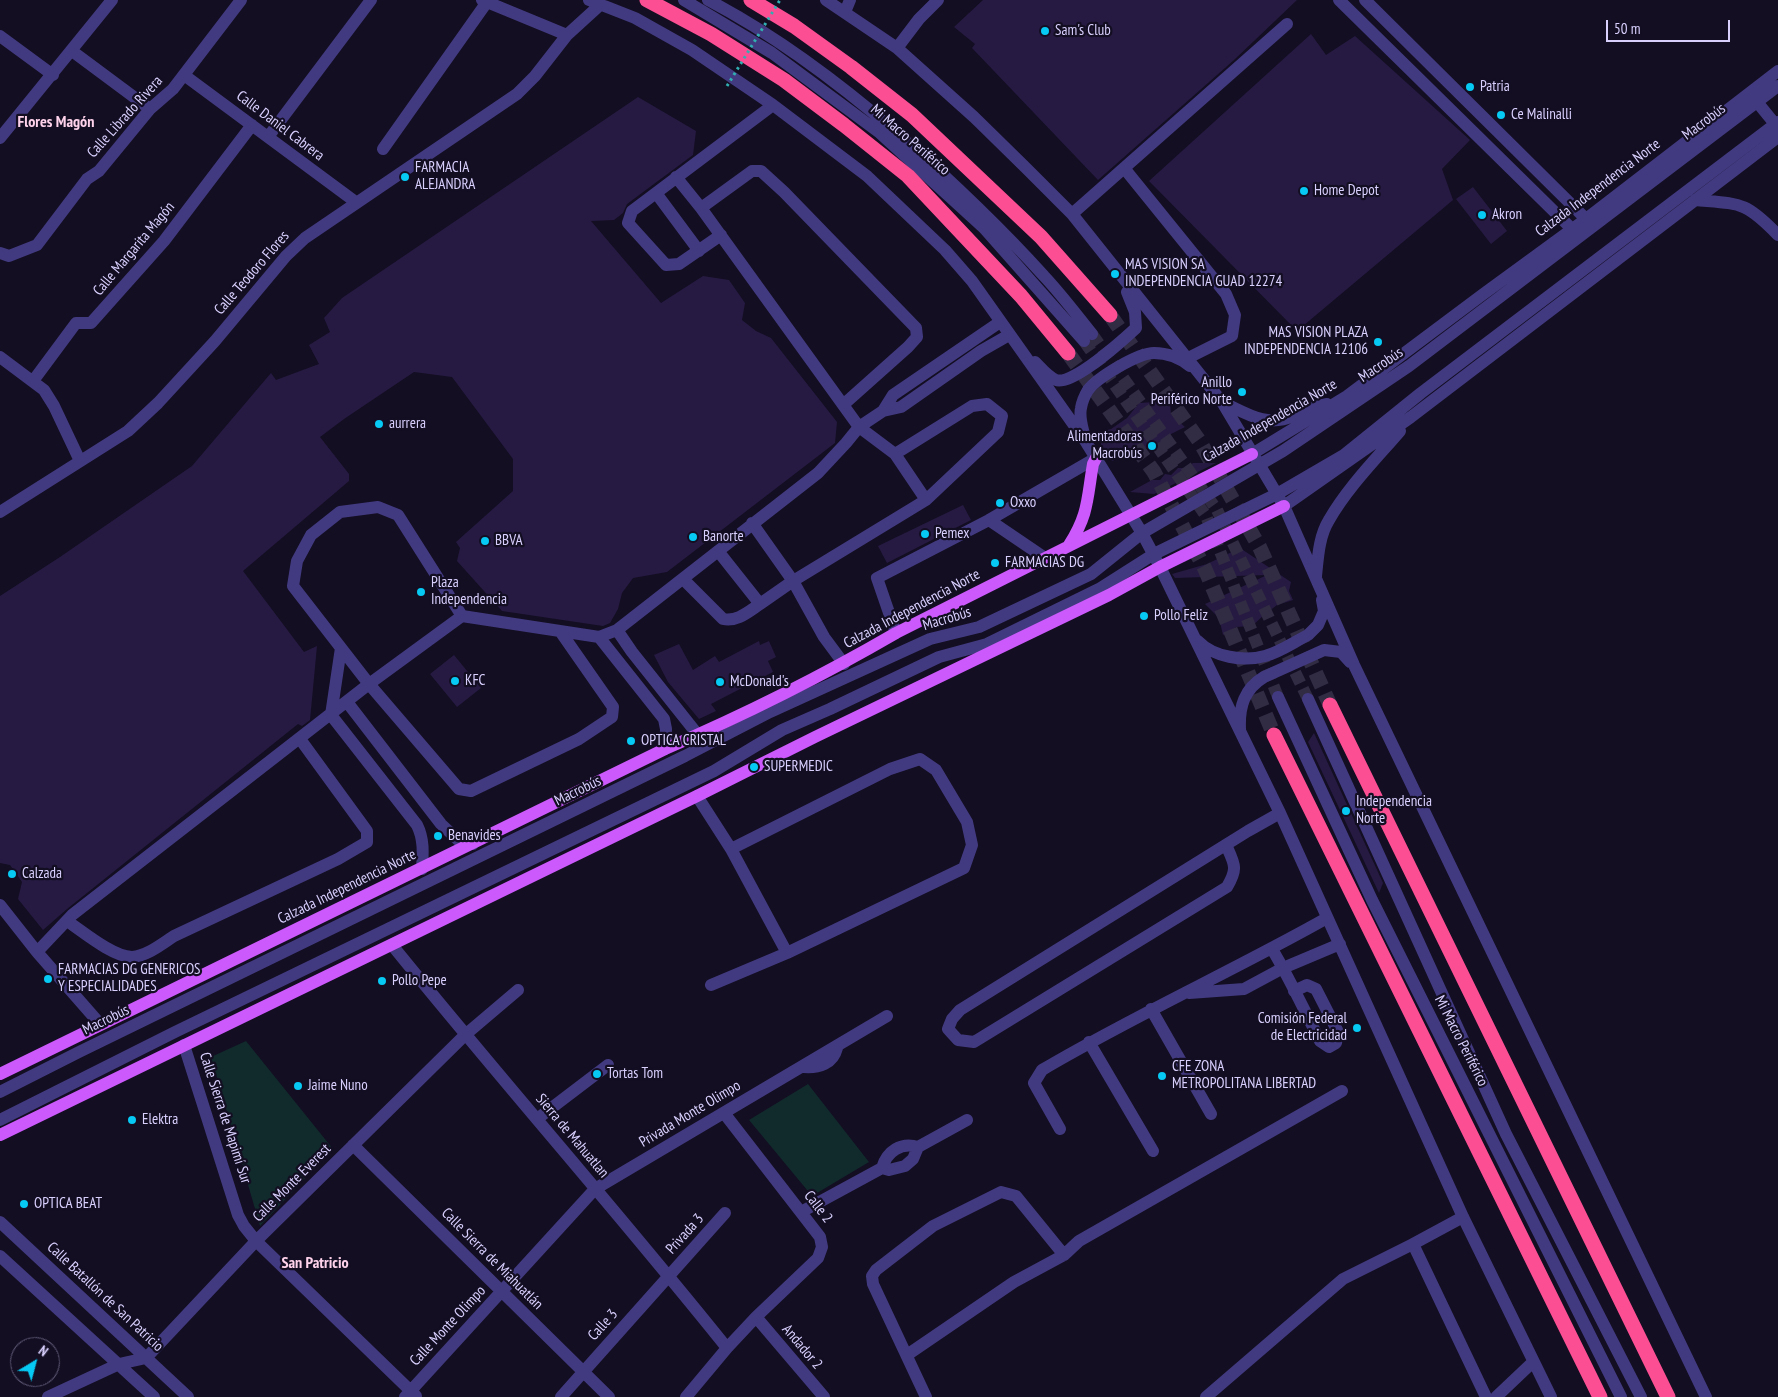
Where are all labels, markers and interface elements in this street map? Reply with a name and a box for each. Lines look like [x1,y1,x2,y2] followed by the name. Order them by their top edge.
[1608,10,1732,42] scale bar
[1614,19,1640,38] text: 50 m
[1055,22,1111,40] place label: Sam's Club
[1039,25,1051,37] marker: Sam's Club
[84,72,166,162] street label: Calle Librado Rivera
[1480,78,1510,96] place label: Patria
[1464,81,1476,93] marker: Patria
[233,87,327,165] street label: Calle Daniel Cabrera
[1679,100,1729,144] street label: Macrobús
[867,101,953,179] street label: Mi Macro Periférico
[1511,106,1572,124] place label: Ce Malinalli
[1495,109,1507,121] marker: Ce Malinalli
[18,112,94,132] district label: Flores Magón
[1532,135,1664,241] street label: Calzada Independencia Norte
[415,159,475,194] place label: FARMACIA ALEJANDRA
[399,171,411,183] marker: FARMACIA ALEJANDRA
[1314,182,1379,200] place label: Home Depot
[1298,185,1310,197] marker: Home Depot
[90,198,178,300] street label: Calle Margarita Magón
[1492,206,1522,224] place label: Akron
[1476,209,1488,221] marker: Akron
[211,227,293,319] street label: Calle Teodoro Flores
[1125,256,1282,291] place label: MAS VISION SA INDEPENDENCIA GUAD 12274
[1109,268,1121,280] marker: MAS VISION SA INDEPENDENCIA GUAD 12274
[1244,324,1368,359] place label: MAS VISION PLAZA INDEPENDENCIA 12106
[1372,336,1384,348] marker: MAS VISION PLAZA INDEPENDENCIA 12106
[1355,344,1407,386] street label: Macrobús
[1151,374,1232,409] place label: Anillo Periférico Norte
[1200,375,1340,467] street label: Calzada Independencia Norte
[1236,386,1248,398] marker: Anillo Periférico Norte
[389,415,426,433] place label: aurrera
[373,418,385,430] marker: aurrera
[1067,428,1142,463] place label: Alimentadoras Macrobús
[1146,440,1158,452] marker: Alimentadoras Macrobús
[1010,494,1036,512] place label: Oxxo
[994,497,1006,509] marker: Oxxo
[935,525,969,543] place label: Pemex
[703,528,744,546] place label: Banorte
[919,528,931,540] marker: Pemex
[687,531,699,543] marker: Banorte
[495,532,523,550] place label: BBVA
[479,535,491,547] marker: BBVA
[1005,554,1084,572] place label: FARMACIAS DG
[989,557,1001,569] marker: FARMACIAS DG
[841,565,983,653] street label: Calzada Independencia Norte
[431,574,507,609] place label: Plaza Independencia
[415,586,427,598] marker: Plaza Independencia
[921,603,973,635] street label: Macrobús
[1154,607,1208,625] place label: Pollo Feliz
[1138,610,1150,622] marker: Pollo Feliz
[465,672,485,690] place label: KFC
[730,673,789,691] place label: McDonald's
[449,675,461,687] marker: KFC
[714,676,726,688] marker: McDonald's
[641,732,726,750] place label: OPTICA CRISTAL
[625,735,637,747] marker: OPTICA CRISTAL
[764,758,833,776] place label: SUPERMEDIC
[748,761,760,773] marker: SUPERMEDIC
[552,772,604,810] street label: Macrobús
[1356,793,1432,828] place label: Independencia Norte
[1340,805,1352,817] marker: Independencia Norte
[448,827,501,845] place label: Benavides
[432,830,444,842] marker: Benavides
[275,846,419,928] street label: Calzada Independencia Norte
[22,865,62,883] place label: Calzada
[6,868,18,880] marker: Calzada
[58,961,201,996] place label: FARMACIAS DG GENERICOS Y ESPECIALIDADES
[392,972,447,990] place label: Pollo Pepe
[42,973,54,985] marker: FARMACIAS DG GENERICOS Y ESPECIALIDADES
[376,975,388,987] marker: Pollo Pepe
[1430,993,1492,1089] street label: Mi Macro Periférico
[80,1001,132,1039] street label: Macrobús
[1258,1010,1347,1045] place label: Comisión Federal de Electricidad
[1351,1022,1363,1034] marker: Comisión Federal de Electricidad
[195,1050,255,1186] street label: Calle Sierra de Mapimí Sur
[1172,1058,1316,1093] place label: CFE ZONA METROPOLITANA LIBERTAD
[607,1065,663,1083] place label: Tortas Tom
[591,1068,603,1080] marker: Tortas Tom
[1156,1070,1168,1082] marker: CFE ZONA METROPOLITANA LIBERTAD
[308,1077,368,1095] place label: Jaime Nuno
[636,1077,744,1151] street label: Privada Monte Olimpo
[292,1080,304,1092] marker: Jaime Nuno
[532,1090,612,1182] street label: Sierra de Mahuatlan
[142,1111,178,1129] place label: Elektra
[126,1114,138,1126] marker: Elektra
[249,1140,335,1226] street label: Calle Monte Everest
[800,1187,836,1227] street label: Calle 2
[34,1195,102,1213] place label: OPTICA BEAT
[18,1198,30,1210] marker: OPTICA BEAT
[437,1204,547,1314] street label: Calle Sierra de Miahuatlán
[662,1210,708,1258] street label: Privada 3
[43,1238,167,1356] street label: Calle Batallón de San Patricio
[281,1253,349,1273] district label: San Patricio
[406,1282,490,1370] street label: Calle Monte Olimpo
[584,1306,622,1344] street label: Calle 3
[778,1321,826,1373] street label: Andador 2
[10,1337,60,1387] north arrow
[35,1341,52,1360] text: N

